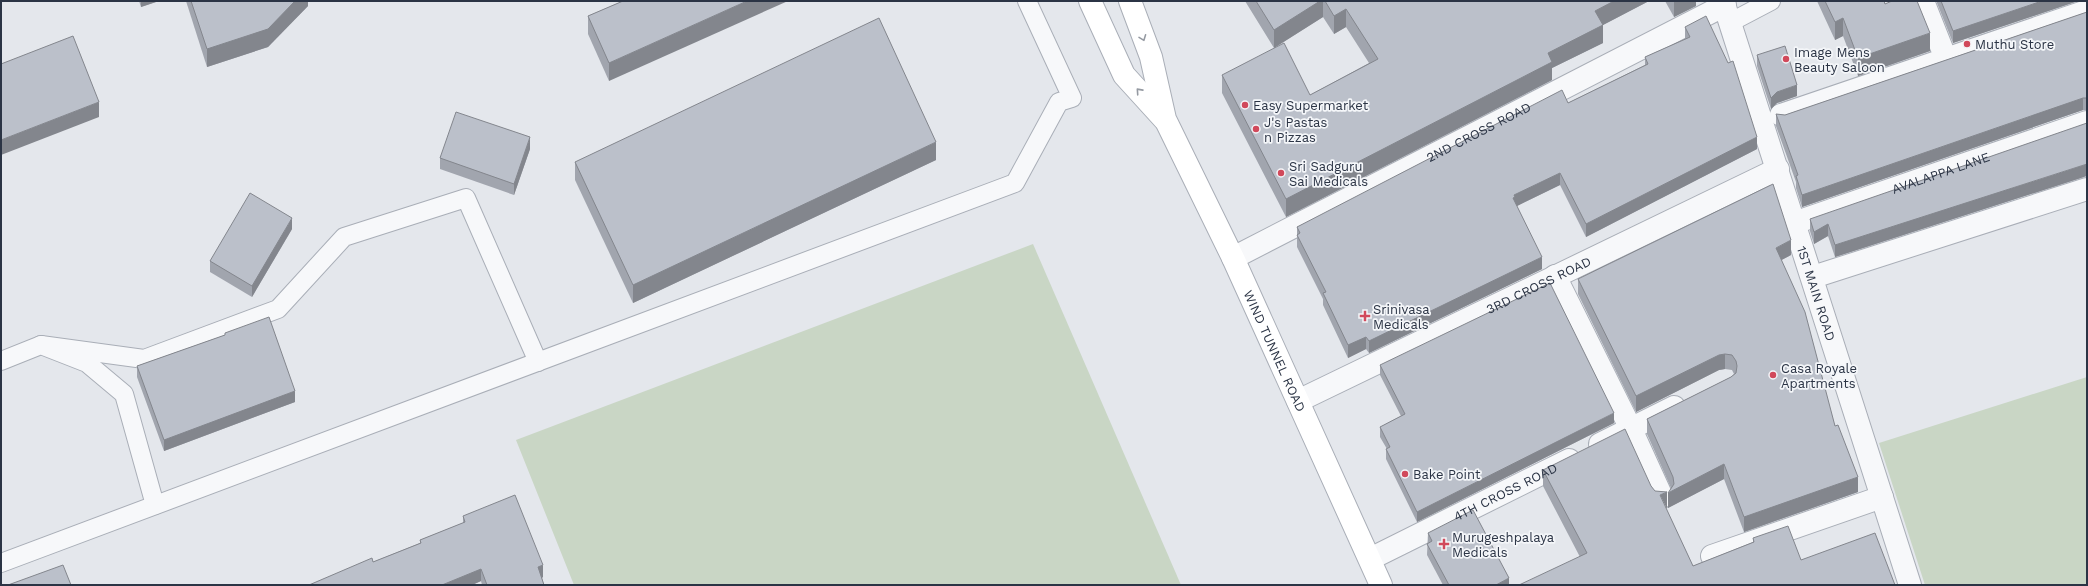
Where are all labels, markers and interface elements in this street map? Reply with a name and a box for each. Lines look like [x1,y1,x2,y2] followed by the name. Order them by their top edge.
[1139,34,1147,41] one-way arrow
[1975,37,2054,52] place label: Muthu Store
[1962,39,1972,49] marker: Muthu Store
[1794,45,1885,75] place label: Image Mens Beauty Saloon
[1781,54,1791,64] marker: Image Mens Beauty Saloon
[1136,88,1143,95] one-way arrow
[1253,98,1369,113] place label: Easy Supermarket
[1424,99,1533,165] street label: 2ND CROSS ROAD
[1240,100,1250,110] marker: Easy Supermarket
[1264,115,1327,145] place label: J's Pastas n Pizzas
[1251,124,1261,134] marker: J's Pastas n Pizzas
[1890,149,1992,197] street label: AVALAPPA LANE
[1289,159,1368,189] place label: Sri Sadguru Sai Medicals
[1276,168,1286,178] marker: Sri Sadguru Sai Medicals
[1794,244,1838,343] street label: 1ST MAIN ROAD
[1484,254,1593,317] street label: 3RD CROSS ROAD
[1241,288,1309,414] street label: WIND TUNNEL ROAD
[1373,302,1430,332] place label: Srinivasa Medicals
[1360,311,1370,321] marker: Srinivasa Medicals
[1781,361,1857,391] place label: Casa Royale Apartments
[1768,370,1778,380] marker: Casa Royale Apartments
[1451,460,1560,524] street label: 4TH CROSS ROAD
[1413,467,1481,482] place label: Bake Point
[1400,469,1410,479] marker: Bake Point
[1452,530,1555,560] place label: Murugeshpalaya Medicals
[1439,539,1449,549] marker: Murugeshpalaya Medicals

